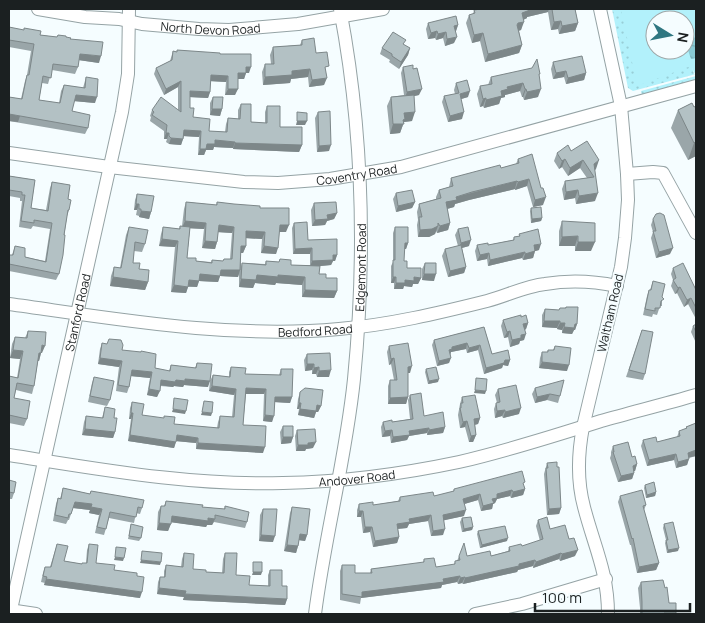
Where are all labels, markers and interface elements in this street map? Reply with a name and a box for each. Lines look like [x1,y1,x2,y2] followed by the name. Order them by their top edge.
[645,10,695,60] north arrow
[160,17,261,39] street label: North Devon Road
[673,31,694,44] text: N
[316,159,398,189] street label: Coventry Road
[351,223,369,312] street label: Edgemont Road
[60,272,94,353] street label: Stanford Road
[593,272,627,354] street label: Waltham Road
[278,319,353,340] street label: Bedford Road
[318,465,396,490] street label: Andover Road
[535,580,690,612] scale bar
[542,587,582,608] text: 100 m

